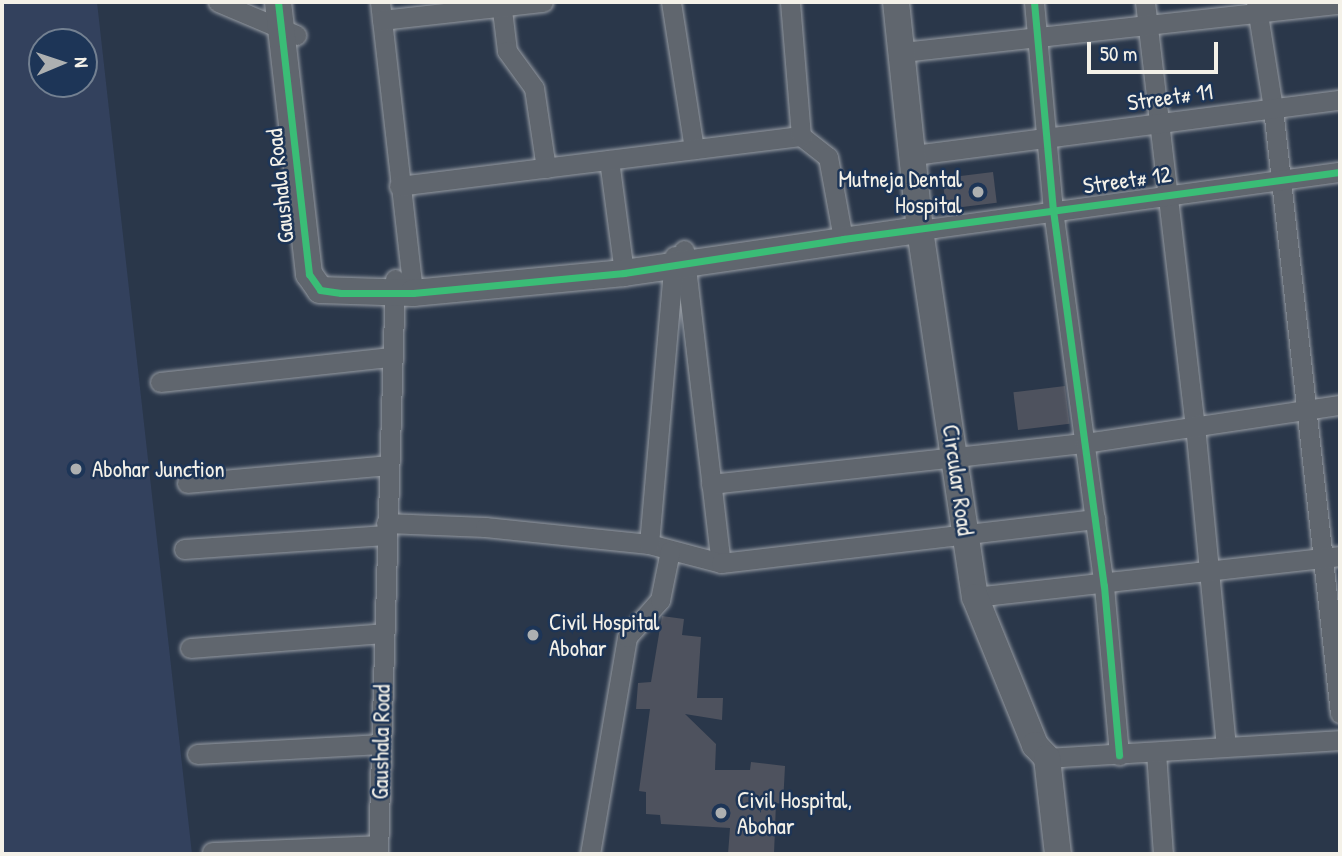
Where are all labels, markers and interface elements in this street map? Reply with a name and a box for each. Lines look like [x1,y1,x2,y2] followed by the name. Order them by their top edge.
[28,28,98,98] north arrow
[1090,28,1221,72] scale bar
[1100,39,1137,68] text: 50 m
[69,57,95,68] text: N
[1125,77,1215,117] street label: Street# 11
[260,127,300,245] street label: Gaushala Road
[1081,160,1173,200] street label: Street# 12
[838,165,962,219] place label: Mutneja Dental Hospital
[968,182,988,202] marker: Mutneja Dental Hospital
[937,423,979,537] street label: Circular Road
[92,455,225,483] place label: Abohar Junction
[66,459,86,479] marker: Abohar Junction
[549,608,659,662] place label: Civil Hospital Abohar
[523,625,543,645] marker: Civil Hospital Abohar
[366,684,396,800] street label: Gaushala Road
[737,786,852,840] place label: Civil Hospital, Abohar
[711,803,731,823] marker: Civil Hospital, Abohar

